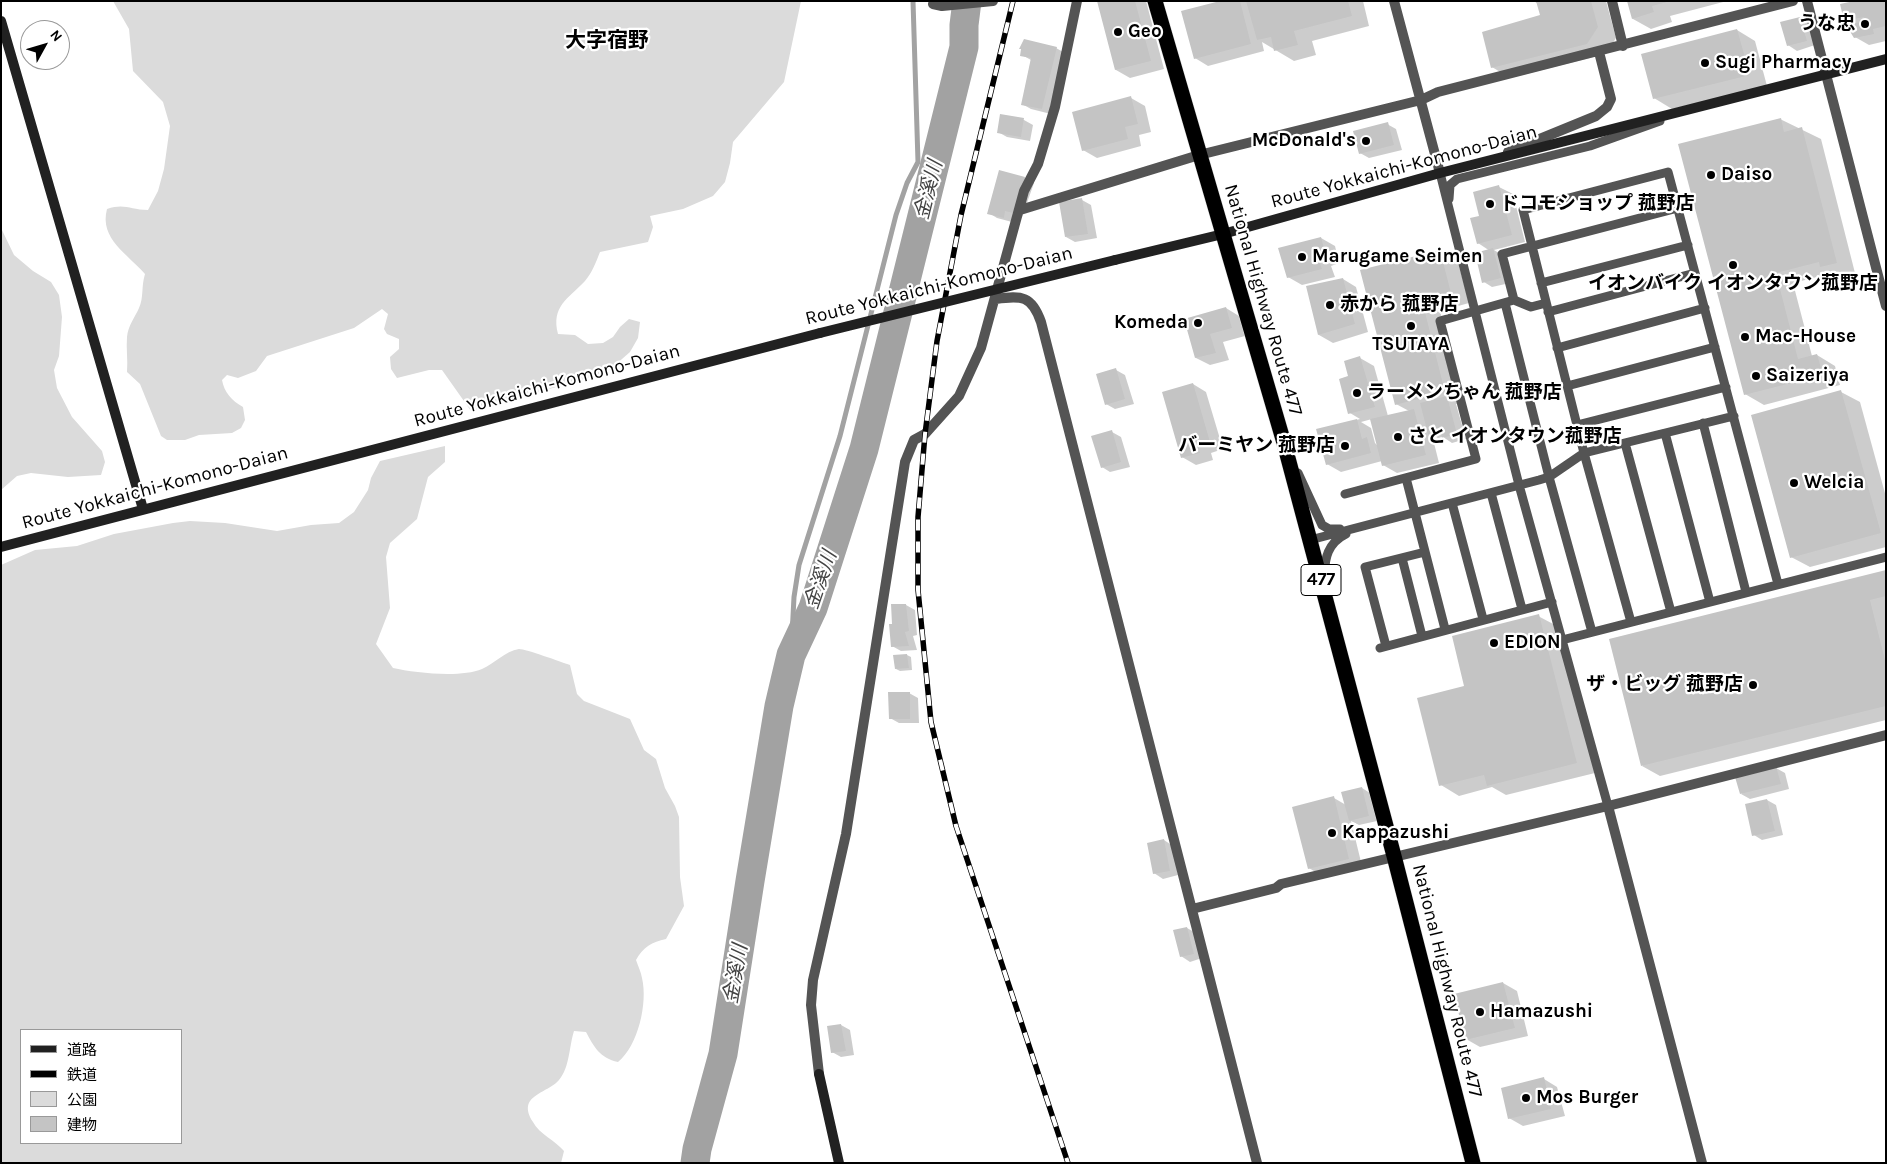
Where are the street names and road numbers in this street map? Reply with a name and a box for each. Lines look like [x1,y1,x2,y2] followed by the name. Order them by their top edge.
[1268,120,1540,214] street label: Route Yokkaichi-Komono-Daian
[1219,182,1307,418] street label: National Highway Route 477
[803,242,1075,330] street label: Route Yokkaichi-Komono-Daian
[411,339,683,433] street label: Route Yokkaichi-Komono-Daian
[19,441,291,535] street label: Route Yokkaichi-Komono-Daian
[1301,564,1341,596] road number: 477
[1407,862,1487,1100] street label: National Highway Route 477

